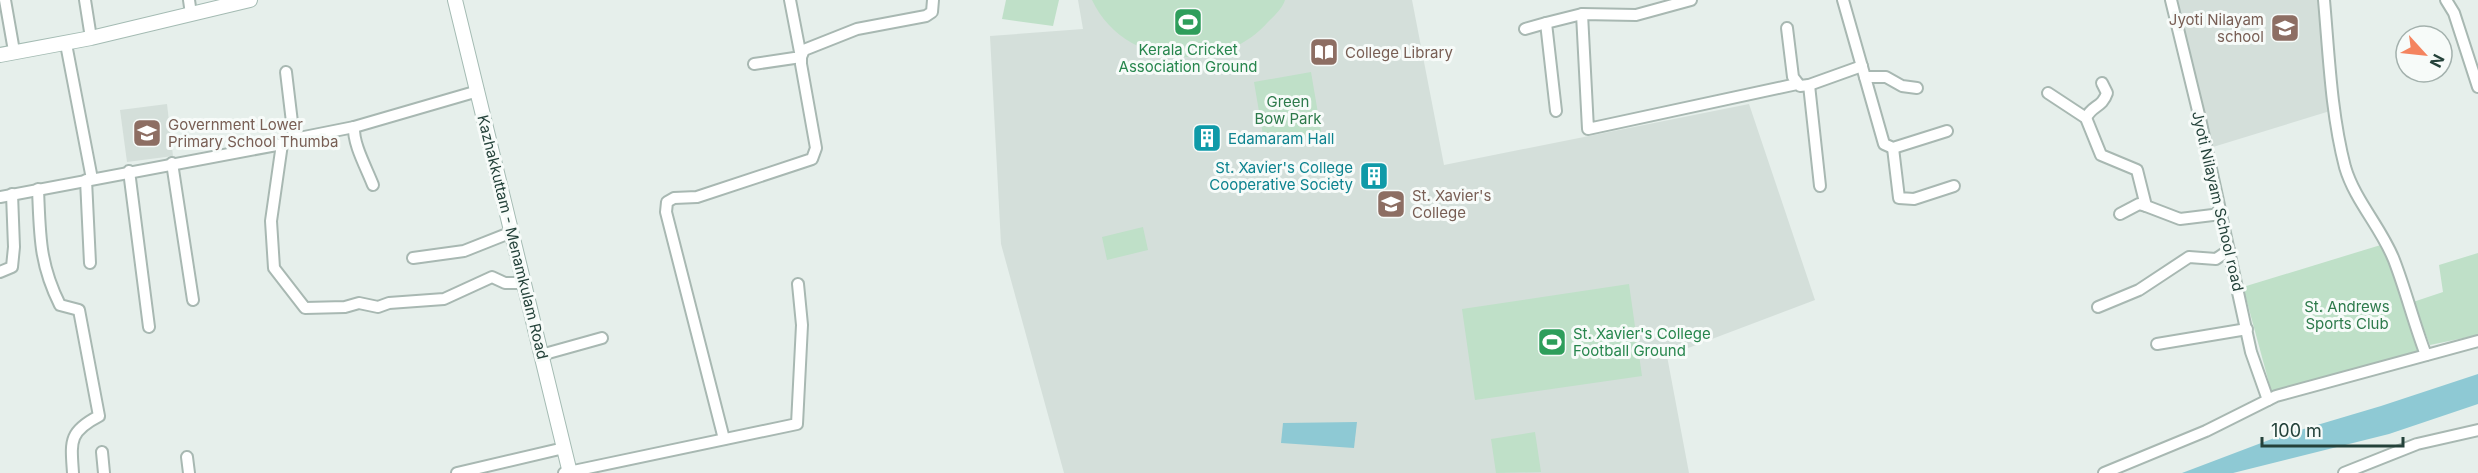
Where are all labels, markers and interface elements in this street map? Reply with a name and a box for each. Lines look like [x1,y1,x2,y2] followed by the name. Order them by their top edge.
[1172,6,1204,38] sports icon: Kerala Cricket Association Ground
[2169,10,2264,46] place label: Jyoti Nilayam school
[2269,12,2301,44] school or university icon: Jyoti Nilayam school
[2394,24,2454,84] north arrow
[1308,36,1340,68] library icon: College Library
[1119,40,1257,76] place label: Kerala Cricket Association Ground
[1345,43,1453,62] place label: College Library
[2426,51,2449,71] text: N
[1254,92,1322,128] park label: Green Bow Park
[2188,109,2248,293] street label: Jyoti Nilayam School road
[473,113,553,361] street label: Kazhakkuttam - Menamkulam Road
[168,115,338,151] place label: Government Lower Primary School Thumba
[131,117,163,149] school or university icon: Government Lower Primary School Thumba
[1191,122,1223,154] building icon: Edamaram Hall
[1228,129,1334,148] place label: Edamaram Hall
[1209,158,1354,194] place label: St. Xavier's College Cooperative Society
[1358,160,1390,192] building icon: St. Xavier's College Cooperative Society
[1412,186,1492,222] place label: St. Xavier's College
[1375,188,1407,220] school or university icon: St. Xavier's College
[2304,297,2390,333] park label: St. Andrews Sports Club
[1573,324,1711,360] place label: St. Xavier's College Football Ground
[1536,326,1568,358] sports icon: St. Xavier's College Football Ground
[2262,410,2403,448] scale bar
[2271,420,2322,441] text: 100 m

